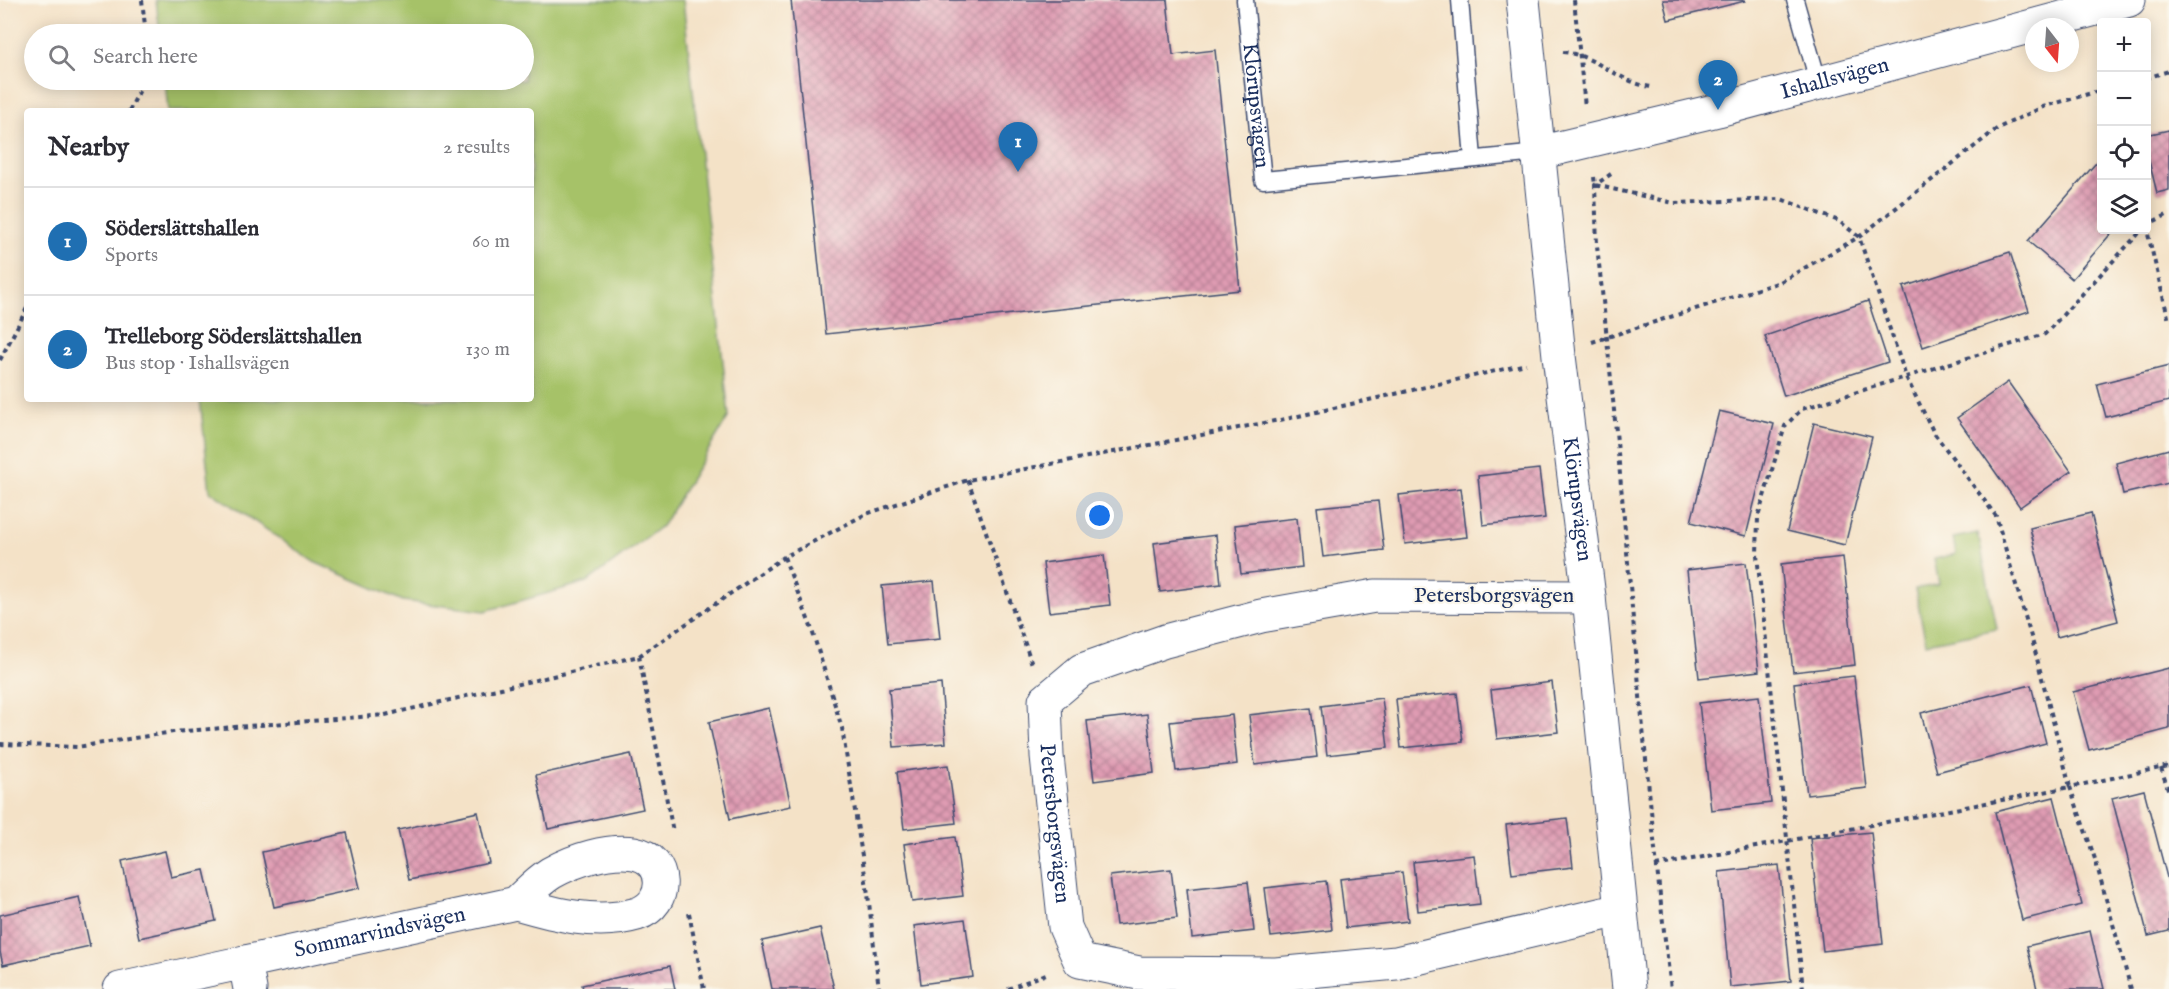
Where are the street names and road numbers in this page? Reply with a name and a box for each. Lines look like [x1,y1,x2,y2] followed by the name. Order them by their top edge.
[1235,41,1276,170] street label: Klörupsvägen
[1777,51,1892,107] street label: Ishallsvägen
[1555,435,1599,563] street label: Klörupsvägen
[1414,582,1574,610] street label: Petersborgsvägen
[1033,743,1076,905] street label: Petersborgsvägen
[292,900,468,965] street label: Sommarvindsvägen

